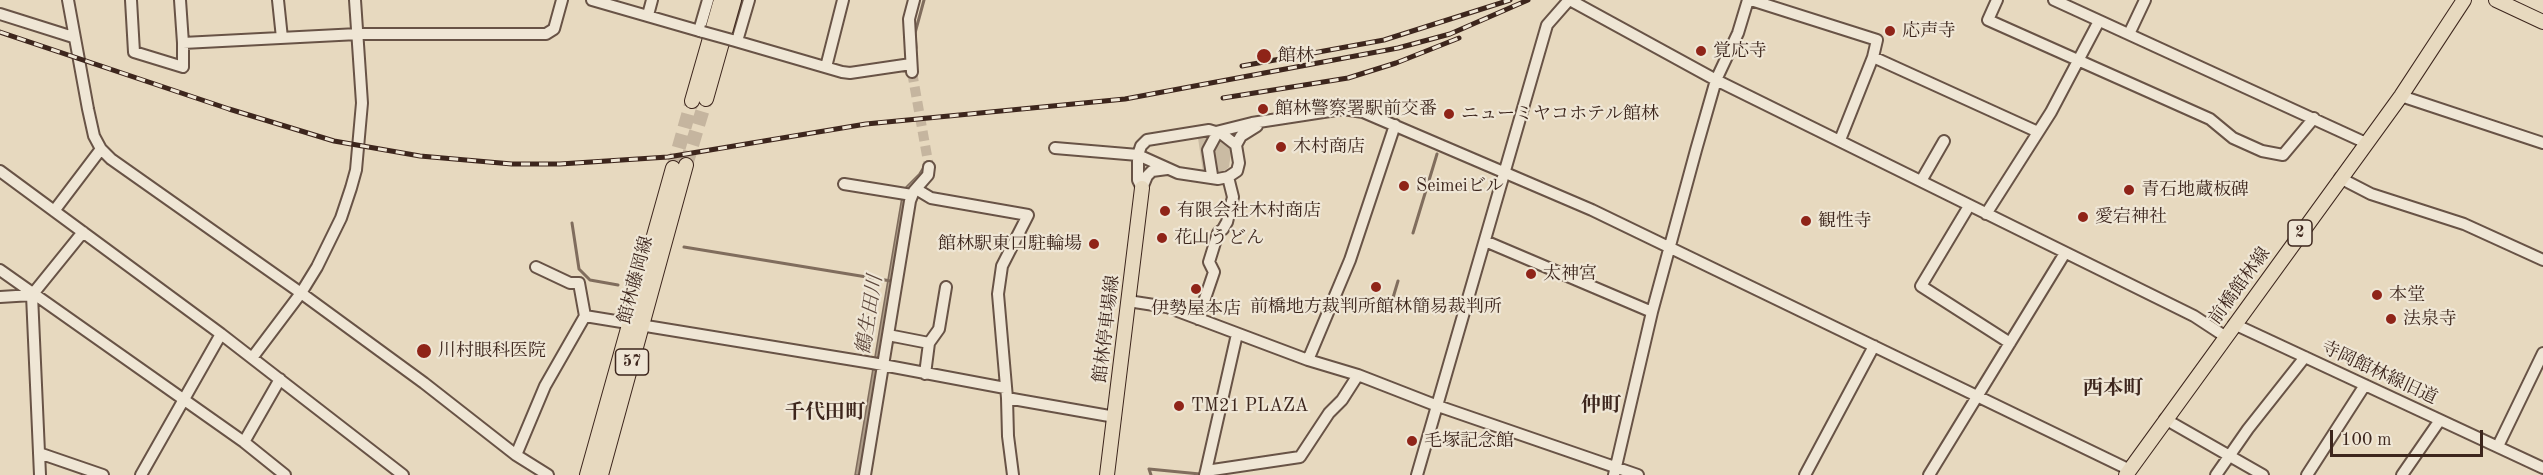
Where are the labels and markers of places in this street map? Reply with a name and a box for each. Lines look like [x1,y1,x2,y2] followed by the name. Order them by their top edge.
[1902,20,1956,42] place label: 応声寺
[1883,24,1897,38] marker: 応声寺
[1713,40,1767,62] place label: 覚応寺
[1694,44,1708,58] marker: 覚応寺
[1278,45,1314,67] place label: 館林
[1255,47,1273,65] marker: 館林
[1275,98,1437,120] place label: 館林警察署駅前交番
[1256,102,1270,116] marker: 館林警察署駅前交番
[1461,103,1659,125] place label: ニューミヤコホテル館林
[1442,107,1456,121] marker: ニューミヤコホテル館林
[1293,136,1365,158] place label: 木村商店
[1274,140,1288,154] marker: 木村商店
[1416,175,1504,197] place label: Seimeiビル
[1397,179,1411,193] marker: Seimeiビル
[2141,179,2249,201] place label: 青石地蔵板碑
[2122,183,2136,197] marker: 青石地蔵板碑
[1177,200,1321,222] place label: 有限会社木村商店
[1158,204,1172,218] marker: 有限会社木村商店
[2095,206,2167,228] place label: 愛宕神社
[1818,210,1872,232] place label: 観性寺
[2076,210,2090,224] marker: 愛宕神社
[1799,214,1813,228] marker: 観性寺
[1174,227,1264,249] place label: 花山うどん
[1155,231,1169,245] marker: 花山うどん
[938,233,1082,255] place label: 館林駅東口駐輪場
[1087,237,1101,251] marker: 館林駅東口駐輪場
[1543,263,1597,285] place label: 太神宮
[1524,267,1538,281] marker: 太神宮
[1369,280,1383,294] marker: 前橋地方裁判所館林簡易裁判所
[1189,282,1203,296] marker: 伊勢屋本店
[2389,284,2425,306] place label: 本堂
[2370,288,2384,302] marker: 本堂
[1250,296,1502,318] place label: 前橋地方裁判所館林簡易裁判所
[1151,298,1241,320] place label: 伊勢屋本店
[2403,308,2457,330] place label: 法泉寺
[2384,312,2398,326] marker: 法泉寺
[438,340,546,362] place label: 川村眼科医院
[415,342,433,360] marker: 川村眼科医院
[1191,395,1308,417] place label: TM21 PLAZA
[1172,399,1186,413] marker: TM21 PLAZA
[1424,430,1514,452] place label: 毛塚記念館
[1405,434,1419,448] marker: 毛塚記念館

